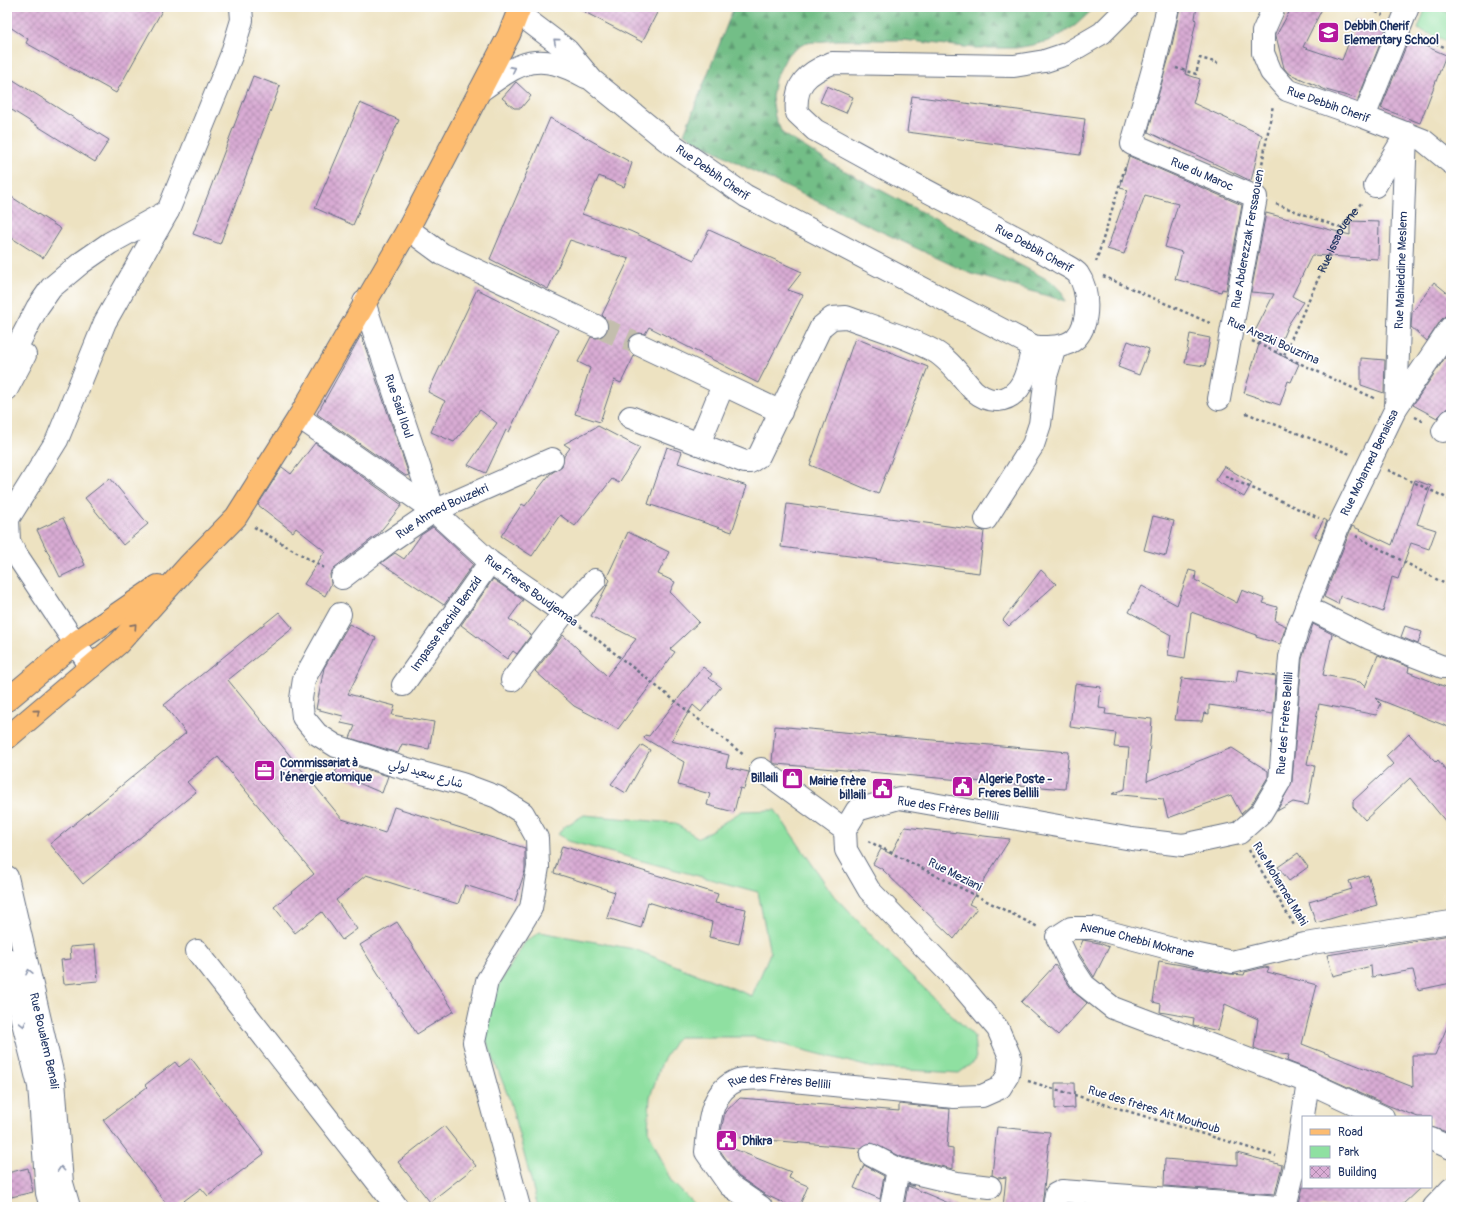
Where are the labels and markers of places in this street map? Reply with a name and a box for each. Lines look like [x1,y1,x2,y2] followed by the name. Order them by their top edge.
[1344,19,1439,48] place label: Debbih Cherif Elementary School
[1316,20,1342,46] school or university icon: Debbih Cherif Elementary School
[280,756,373,785] place label: Commissariat à l'énergie atomique
[252,757,278,783] office icon: Commissariat à l'énergie atomique
[780,765,806,791] shop icon: Billaili
[751,771,778,786] place label: Billaili
[978,772,1052,801] place label: Algerie Poste - Freres Bellili
[950,773,976,799] public building icon: Algerie Poste - Freres Bellili
[809,774,867,803] place label: Mairie frère billaili
[869,775,895,801] public building icon: Mairie frère billaili
[713,1128,739,1154] public building icon: Dhikra
[742,1134,773,1149] place label: Dhikra

